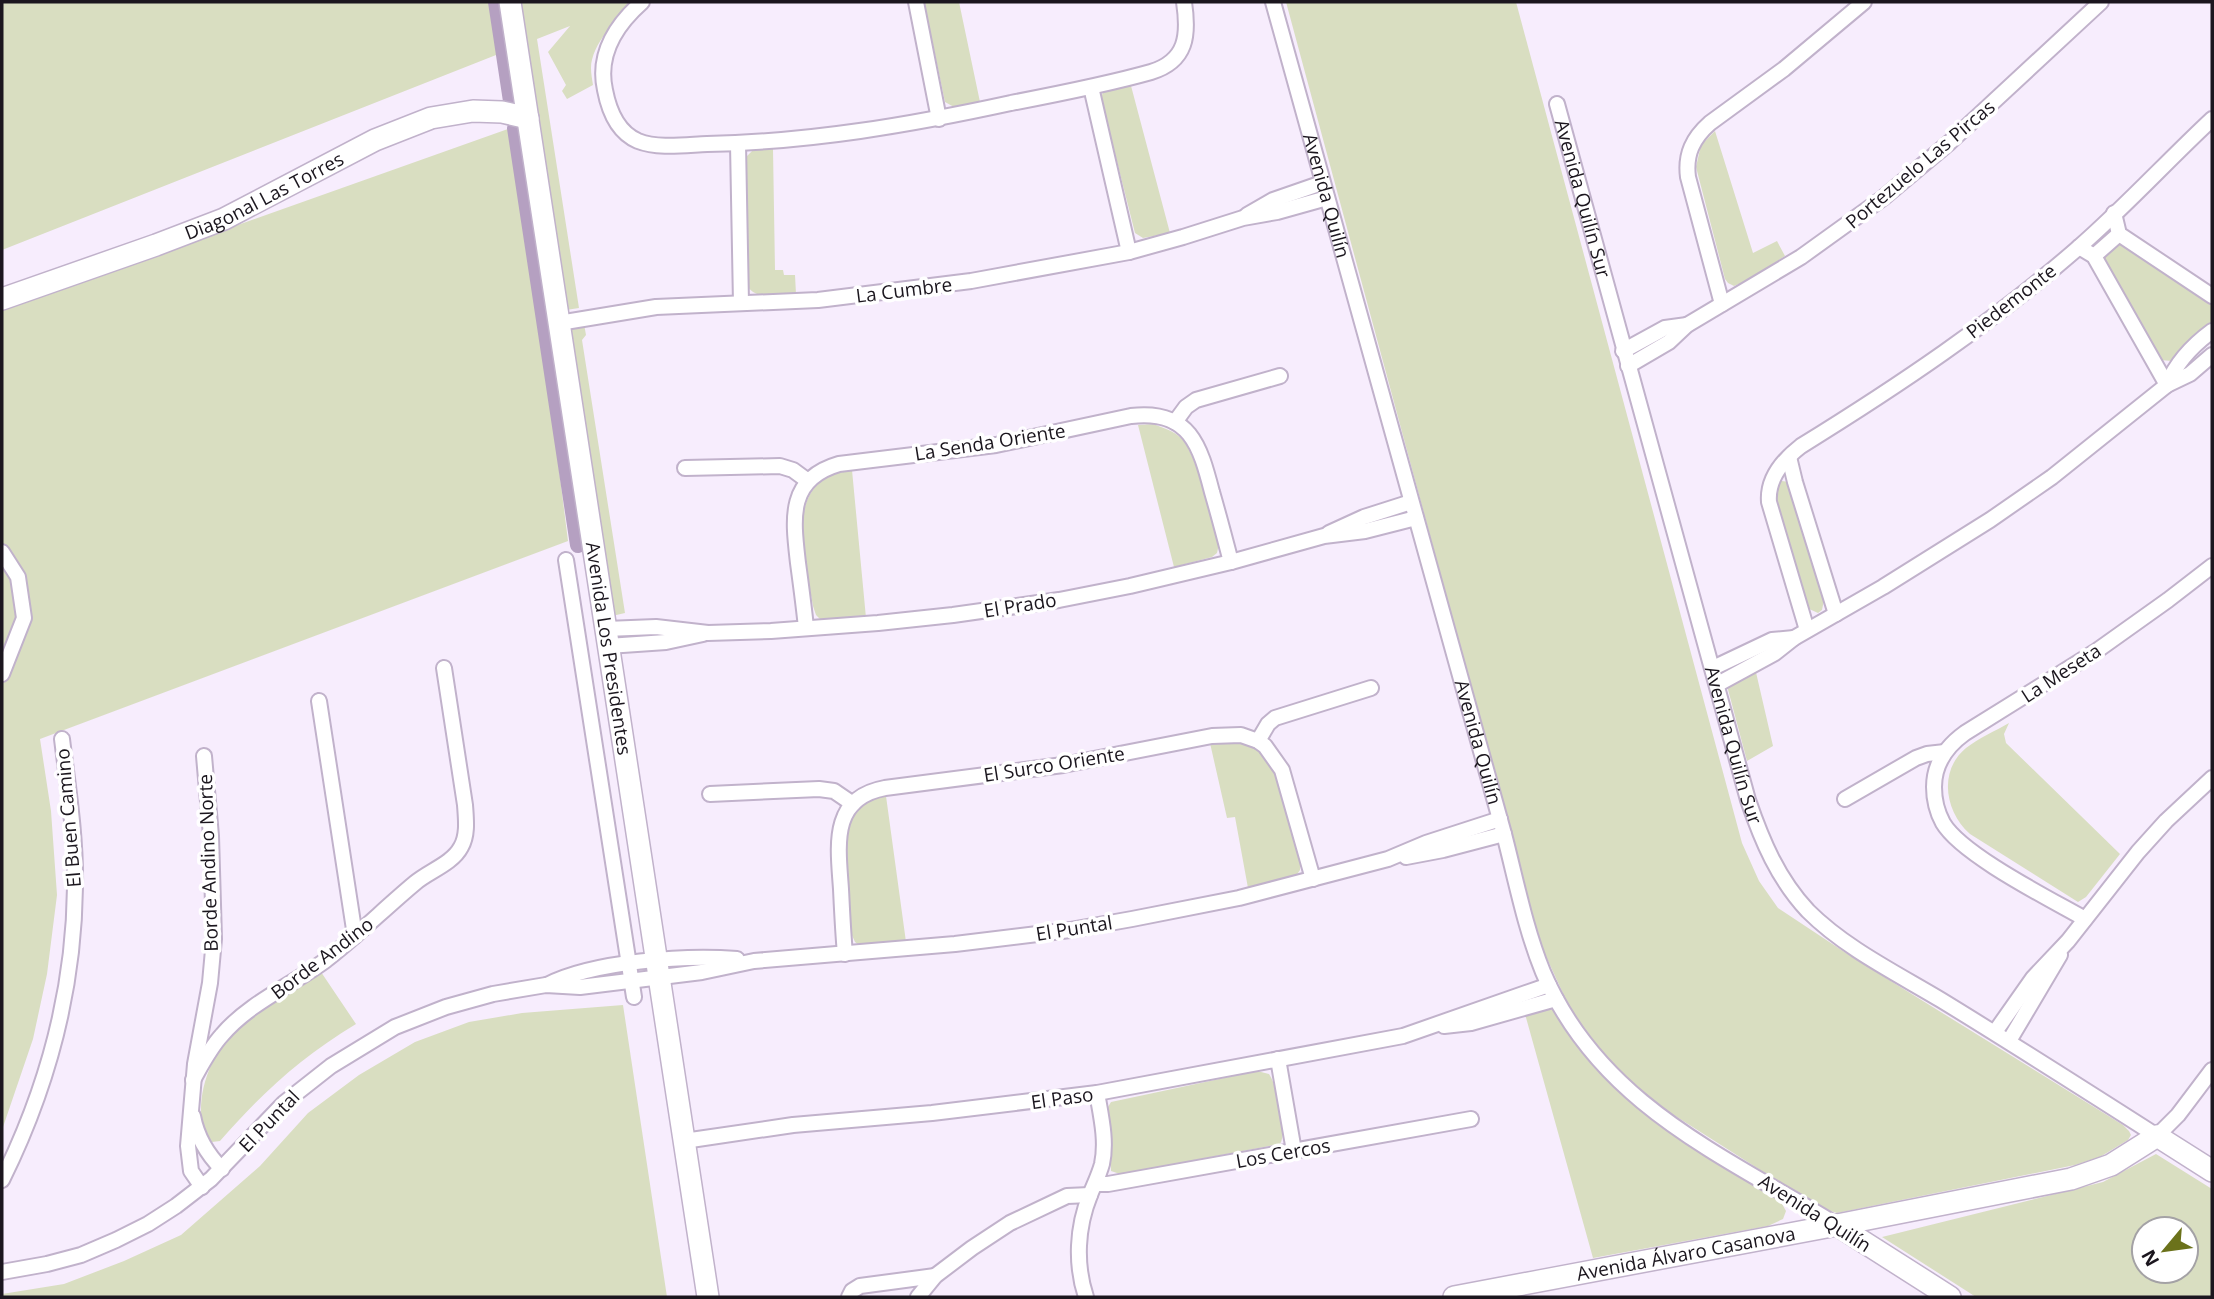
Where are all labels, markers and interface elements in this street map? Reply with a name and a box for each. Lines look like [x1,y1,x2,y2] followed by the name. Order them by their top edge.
[1840,94,2000,234] street label: Portezuelo Las Pircas
[1549,116,1617,281] street label: Avenida Quilín Sur
[1297,130,1356,261] street label: Avenida Quilín
[181,146,348,246] street label: Diagonal Las Torres
[1961,258,2061,344] street label: Piedemonte
[854,271,954,309] street label: La Cumbre
[913,417,1067,467] street label: La Senda Oriente
[580,540,638,757] street label: Avenida Los Presidentes
[982,586,1058,624] street label: El Prado
[2016,638,2106,708] street label: La Meseta
[1699,663,1769,828] street label: Avenida Quilín Sur
[1449,677,1508,807] street label: Avenida Quilín
[981,740,1127,788] street label: El Surco Oriente
[49,747,87,889] street label: El Buen Camino
[192,774,224,952] street label: Borde Andino Norte
[1034,909,1114,947] street label: El Puntal
[266,911,378,1005] street label: Borde Andino
[1029,1081,1095,1115] street label: El Paso
[233,1084,305,1158] street label: El Puntal
[1234,1132,1332,1174] street label: Los Cercos
[1754,1168,1876,1258] street label: Avenida Quilín
[2130,1215,2200,1285] north arrow
[1574,1220,1797,1287] street label: Avenida Álvaro Casanova
[2135,1245,2165,1271] text: N

